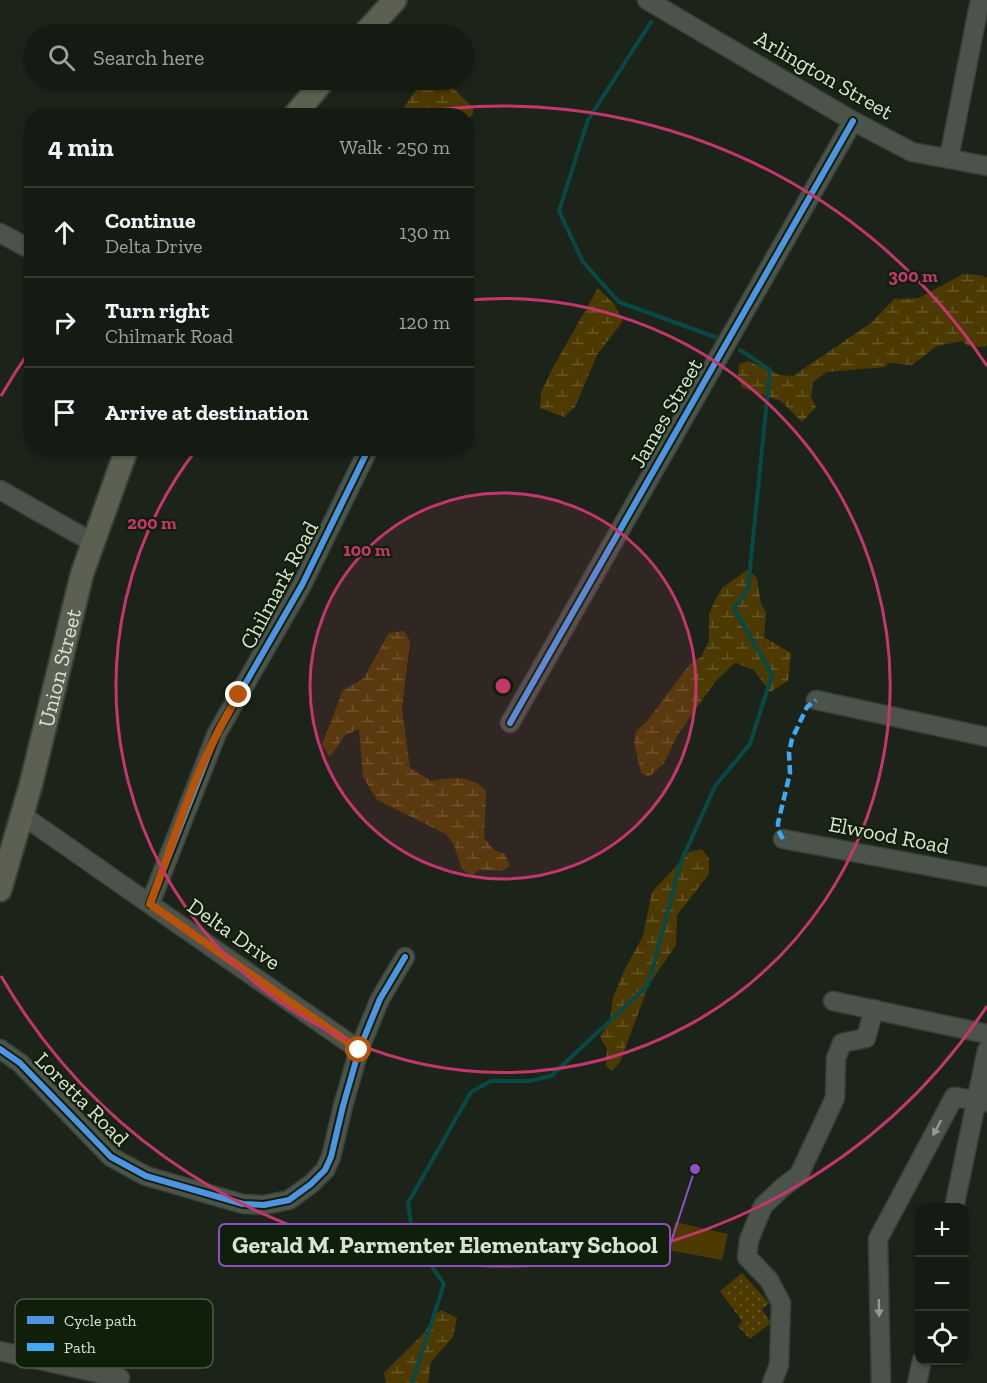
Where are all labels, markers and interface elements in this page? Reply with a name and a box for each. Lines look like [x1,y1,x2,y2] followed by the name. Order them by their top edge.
[24,24,474,90] search box
[750,25,899,126] street label: Arlington Street
[45,41,78,74] icon: search
[93,44,204,71] text: Search here
[48,131,114,163] text: 4 min
[340,135,450,159] text: Walk · 250 m
[105,207,196,234] text: Continue
[48,216,81,249] icon: ahead
[399,220,450,244] text: 130 m
[105,234,203,258] text: Delta Drive
[888,265,938,287] text: 300 m
[105,297,209,324] text: Turn right
[48,306,81,339] icon: right
[399,310,450,334] text: 120 m
[105,324,233,348] text: Chilmark Road
[624,353,709,473] street label: James Street
[48,396,81,429] icon: arrive
[105,399,308,426] text: Arrive at destination
[127,512,177,534] text: 200 m
[234,516,324,654] street label: Chilmark Road
[343,539,391,561] text: 100 m
[32,605,87,730] street label: Union Street
[493,676,513,696] centre of rings
[225,681,251,707] route end
[826,810,952,860] street label: Elwood Road
[182,892,286,976] street label: Delta Drive
[345,1036,371,1062] route start
[29,1046,135,1152] street label: Loretta Road
[932,1120,942,1137] one-way arrow
[915,1203,969,1365] map controls
[915,1203,969,1257] button: +
[219,1224,670,1266] callout: Gerald M. Parmenter Elementary School
[232,1230,658,1259] text: Gerald M. Parmenter Elementary School
[915,1257,969,1311] button: −
[15,1299,213,1368] legend
[874,1299,884,1318] one-way arrow
[64,1311,137,1330] text: Cycle path
[915,1311,969,1365] button: locate
[64,1338,96,1357] text: Path

